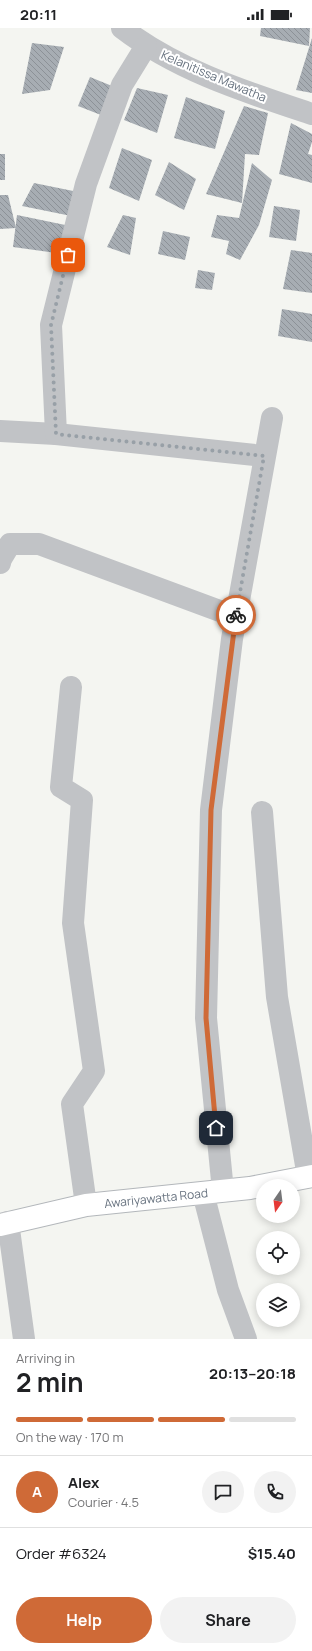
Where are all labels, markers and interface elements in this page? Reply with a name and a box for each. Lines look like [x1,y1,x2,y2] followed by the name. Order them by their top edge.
[20,4,57,25] text: 20:11
[159,46,269,106] street label: Kelanitissa Mawatha
[51,238,85,272] pin
[57,244,79,266] icon: bag
[216,595,256,635] courier
[225,604,247,626] icon: bike
[199,1111,233,1145] pin
[205,1117,227,1139] icon: home
[256,1179,300,1223] north arrow
[256,1179,300,1327] map controls
[103,1184,209,1212] street label: Awariyawatta Road
[256,1231,300,1275] button: locate
[256,1283,300,1327] button: layers
[16,1349,75,1367] text: Arriving in
[209,1363,296,1384] text: 20:13–20:18
[16,1364,84,1400] text: 2 min
[16,1428,123,1446] text: On the way · 170 m
[202,1471,244,1513] button: chat
[254,1471,296,1513] button: phone
[68,1472,99,1493] text: Alex
[32,1481,42,1502] text: A
[68,1493,139,1511] text: Courier · 4.5
[16,1543,107,1564] text: Order #6324
[248,1543,296,1564] text: $15.40
[16,1597,152,1643] button: Help
[160,1597,296,1643] button: Share

